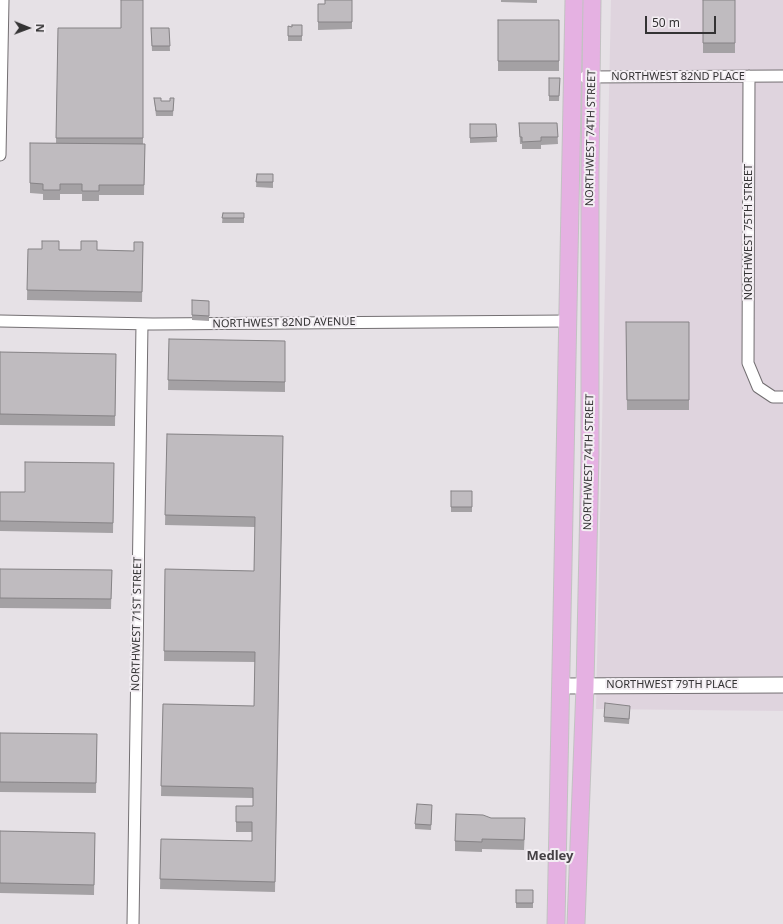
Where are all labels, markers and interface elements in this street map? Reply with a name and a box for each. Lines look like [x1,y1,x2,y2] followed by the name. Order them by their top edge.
[8,8,48,48] north arrow
[647,8,718,34] scale bar
[652,14,680,31] text: 50 m
[33,24,48,33] text: N
[583,70,599,206] street label: NORTHWEST 74TH STREET
[611,70,745,84] street label: NORTHWEST 82ND PLACE
[742,164,756,300] street label: NORTHWEST 75TH STREET
[212,315,356,331] street label: NORTHWEST 82ND AVENUE
[581,394,597,530] street label: NORTHWEST 74TH STREET
[129,557,145,691] street label: NORTHWEST 71ST STREET
[606,678,738,692] street label: NORTHWEST 79TH PLACE
[526,848,574,864] district label: Medley

